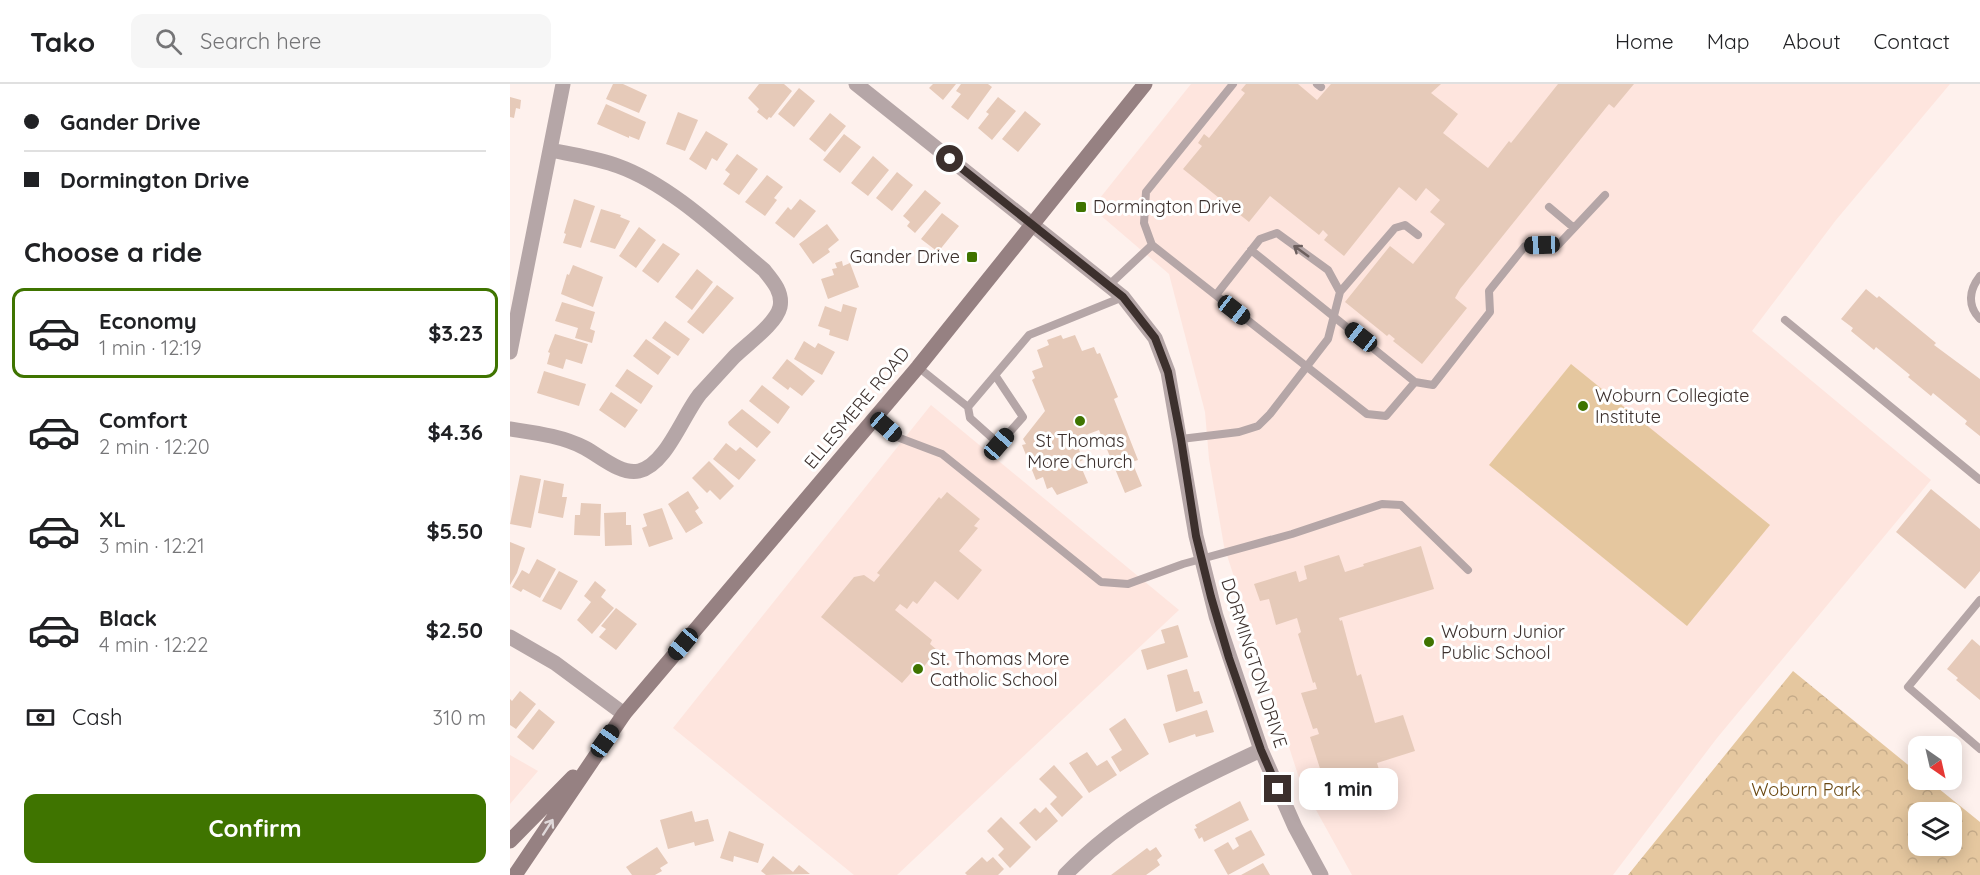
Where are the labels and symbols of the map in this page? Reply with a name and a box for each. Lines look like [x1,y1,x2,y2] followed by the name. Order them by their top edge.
[936,145,963,172] route start
[1093,195,1241,218] place label: Dormington Drive
[1074,200,1088,214] marker: Dormington Drive
[1524,235,1560,255] car
[850,245,960,268] place label: Gander Drive
[1294,245,1310,257] one-way arrow
[965,250,979,264] marker: Gander Drive
[1214,292,1254,328] car
[1341,319,1381,355] car
[799,342,914,473] street label: ELLESMERE ROAD
[1595,384,1749,428] place label: Woburn Collegiate Institute
[1576,399,1590,413] marker: Woburn Collegiate Institute
[867,408,905,446] car
[1073,414,1087,428] marker: St Thomas More Church
[980,425,1018,463] car
[1027,429,1133,473] place label: St Thomas More Church
[1216,575,1293,751] street label: DORMINGTON DRIVE
[1441,620,1565,664] place label: Woburn Junior Public School
[665,624,701,664] car
[1422,635,1436,649] marker: Woburn Junior Public School
[930,647,1070,691] place label: St. Thomas More Catholic School
[911,662,925,676] marker: St. Thomas More Catholic School
[587,721,623,761] car
[1908,736,1962,790] north arrow
[1299,768,1398,810] callout: 1 min
[1264,775,1291,802] route end
[1751,778,1861,801] park label: Woburn Park
[543,819,555,836] one-way arrow

